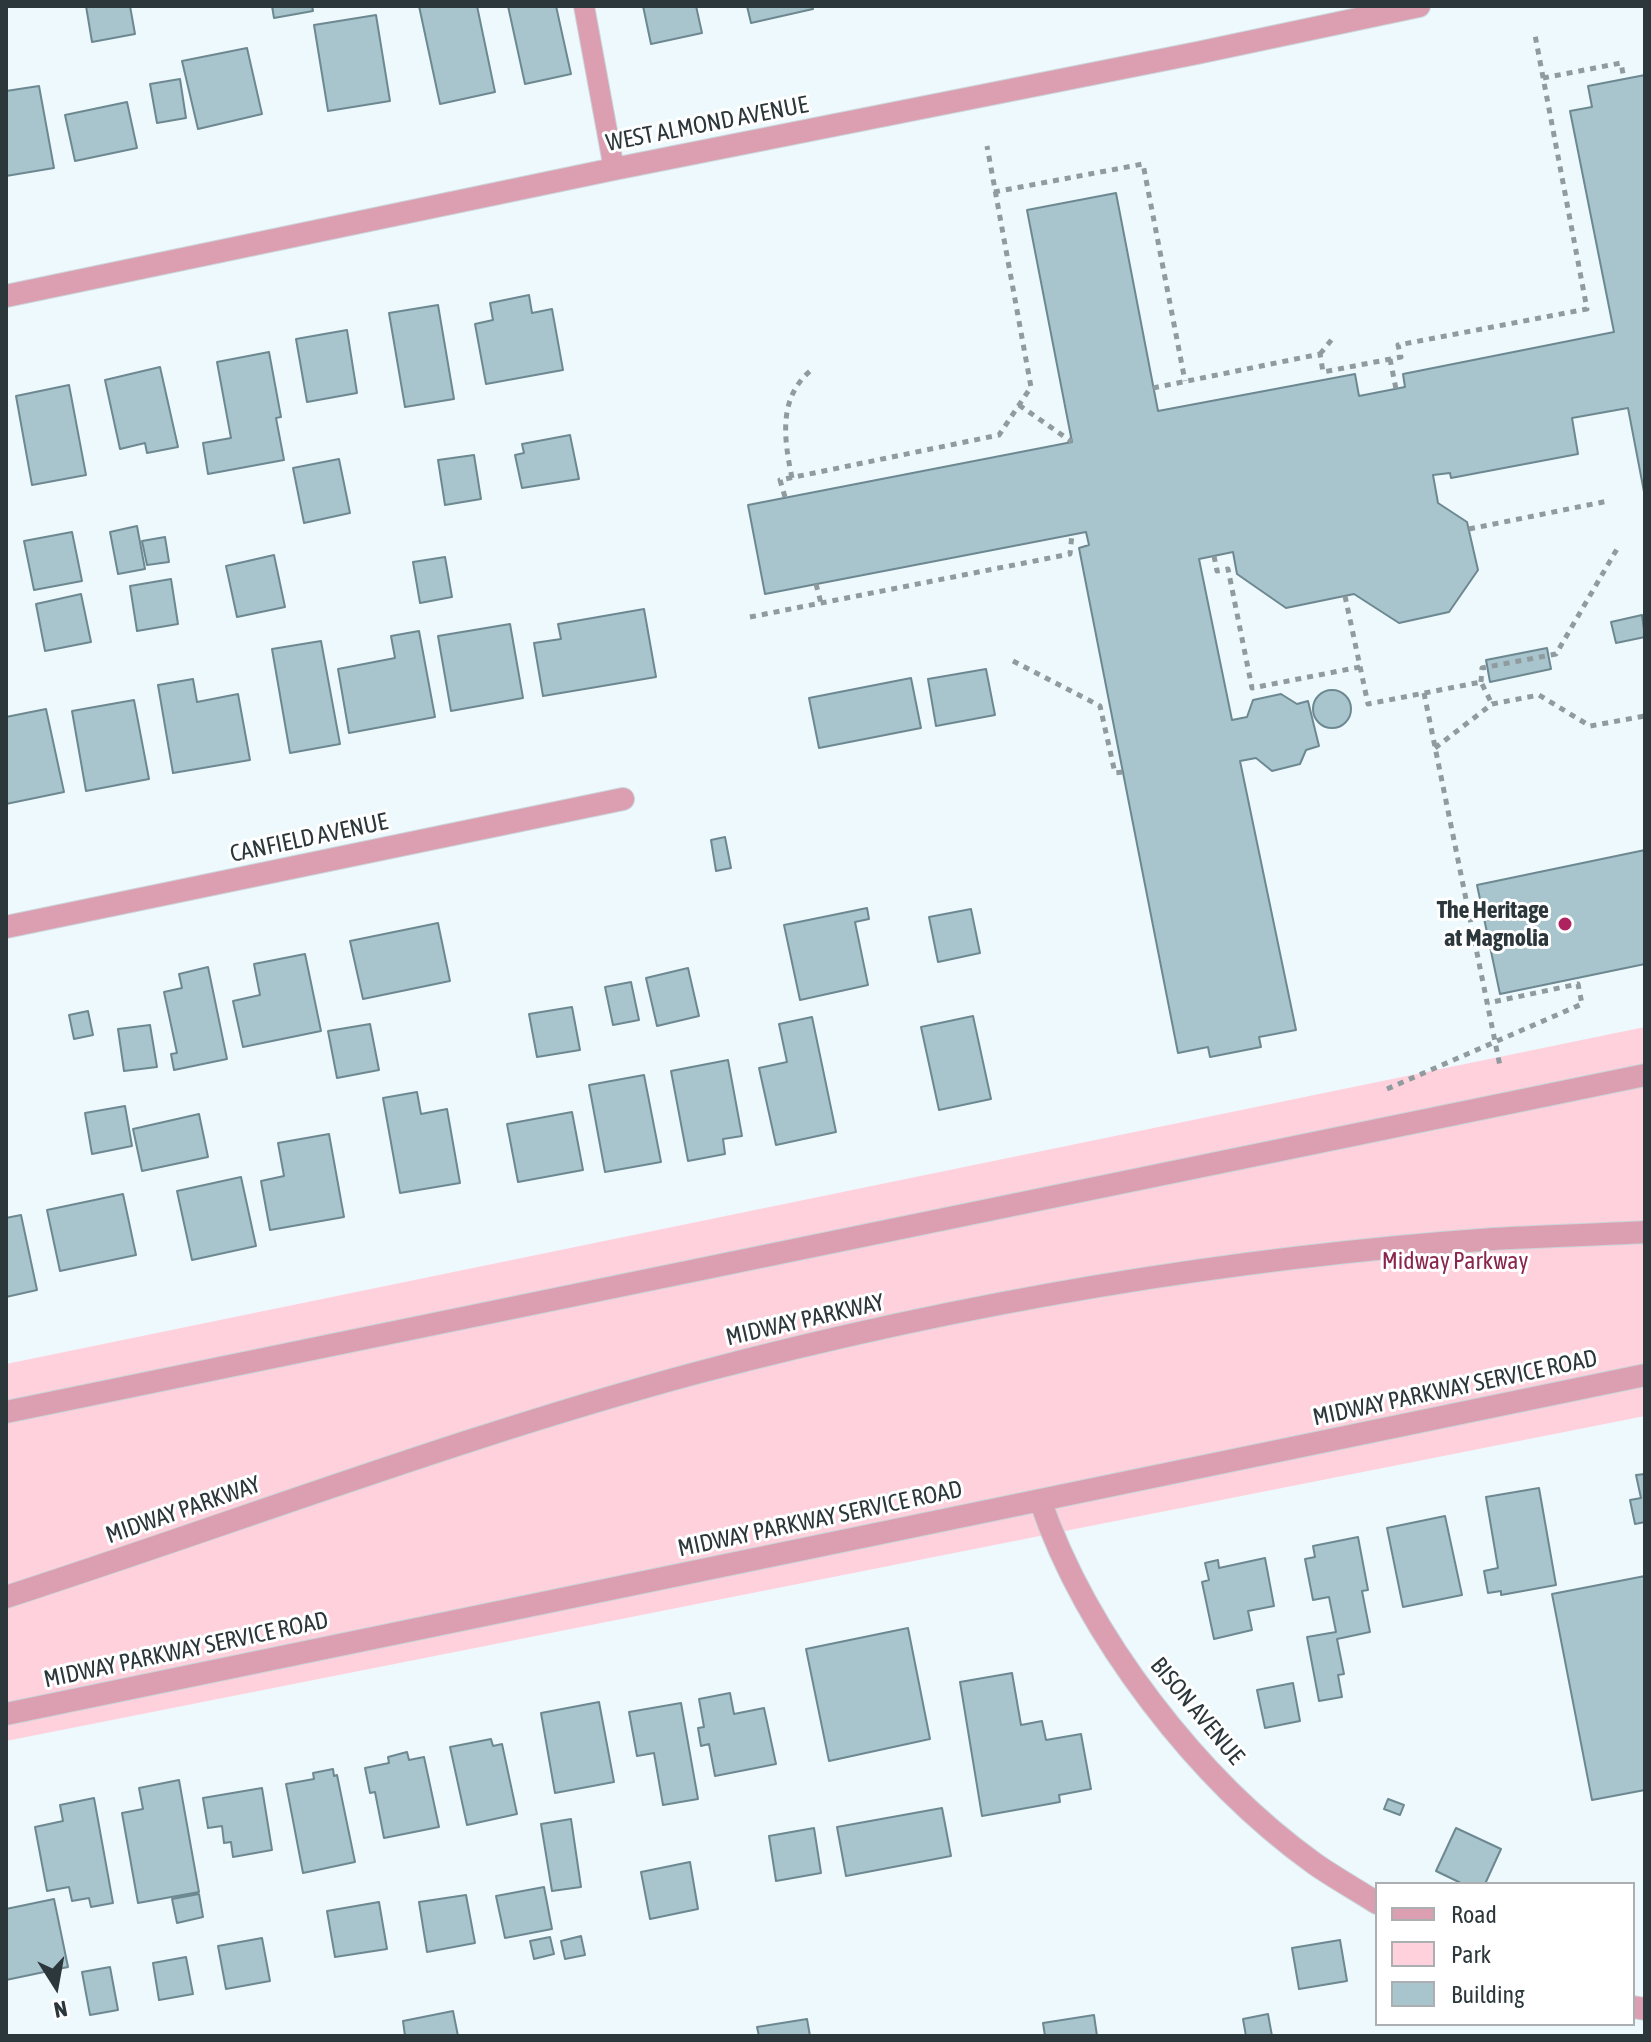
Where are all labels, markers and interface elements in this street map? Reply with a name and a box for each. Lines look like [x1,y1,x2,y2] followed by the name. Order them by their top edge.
[603,90,811,158] street label: WEST ALMOND AVENUE
[227,807,391,869] street label: CANFIELD AVENUE
[1437,896,1549,952] place label: The Heritage at Magnolia
[1556,915,1574,933] marker: The Heritage at Magnolia
[1382,1247,1528,1275] park label: Midway Parkway
[723,1288,887,1352] street label: MIDWAY PARKWAY
[1310,1344,1600,1432] street label: MIDWAY PARKWAY SERVICE ROAD
[102,1470,264,1550] street label: MIDWAY PARKWAY
[675,1475,965,1563] street label: MIDWAY PARKWAY SERVICE ROAD
[41,1606,331,1694] street label: MIDWAY PARKWAY SERVICE ROAD
[1144,1652,1250,1770] street label: BISON AVENUE
[1375,1882,1635,2026] legend
[1451,1901,1497,1928] text: Road
[1451,1941,1491,1968] text: Park
[16,1946,96,2026] north arrow
[1451,1981,1524,2008] text: Building
[52,1996,69,2024] text: N

